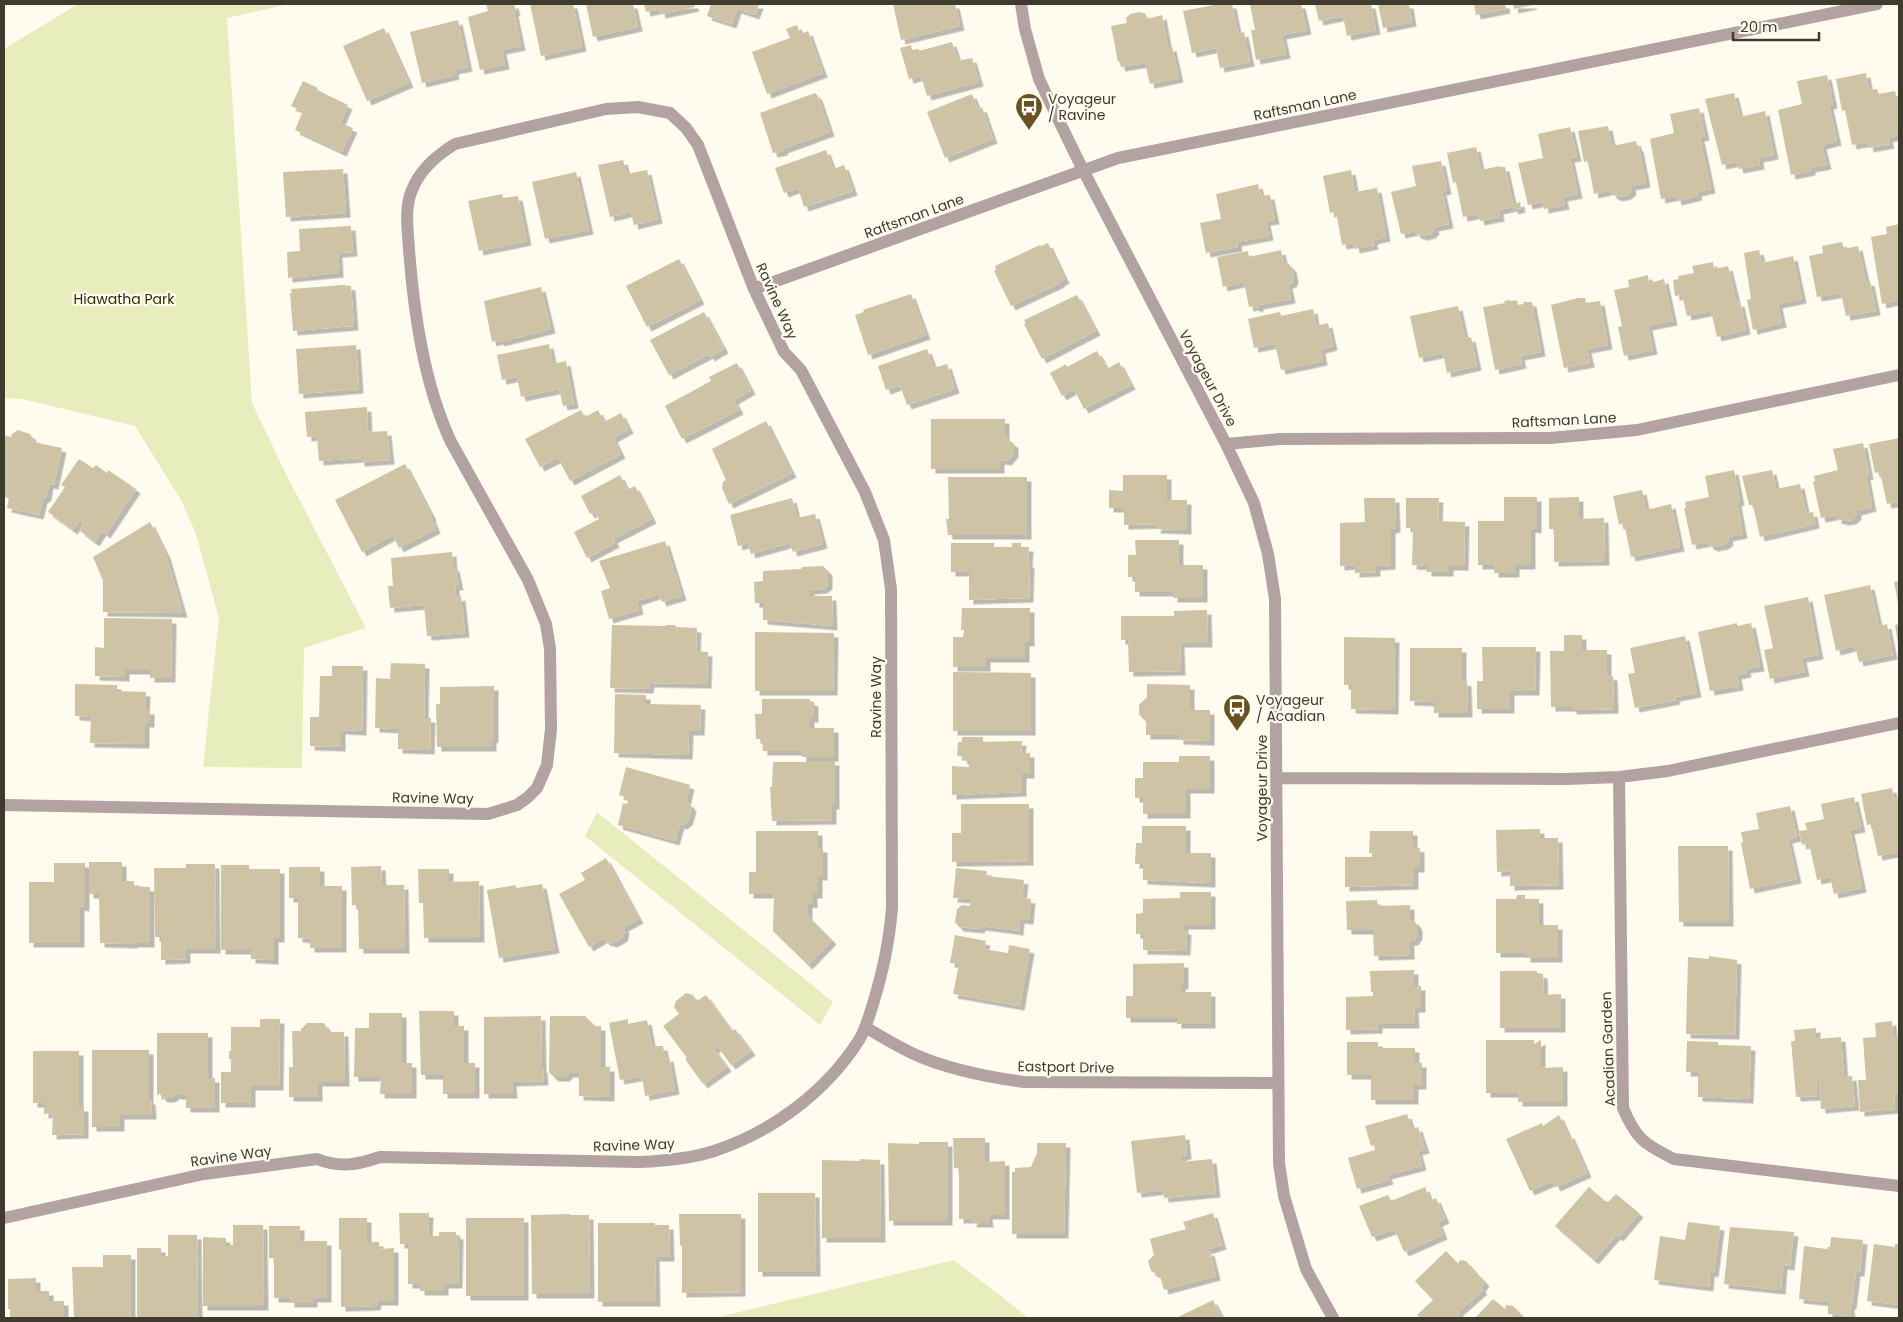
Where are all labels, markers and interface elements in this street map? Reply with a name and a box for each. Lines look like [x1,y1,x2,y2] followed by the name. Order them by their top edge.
[1733,10,1819,42] scale bar
[1740,16,1778,37] text: 20 m
[1252,84,1359,126] street label: Raftsman Lane
[1048,89,1116,125] place label: Voyageur / Ravine
[1014,92,1044,131] bus stop icon: Voyageur / Ravine
[861,189,967,243] street label: Raftsman Lane
[751,260,803,342] street label: Ravine Way
[74,289,175,309] park label: Hiawatha Park
[1174,326,1242,430] street label: Voyageur Drive
[1511,407,1617,433] street label: Raftsman Lane
[866,656,886,738] street label: Ravine Way
[1256,690,1325,726] place label: Voyageur / Acadian
[1222,693,1252,732] bus stop icon: Voyageur / Acadian
[1252,734,1272,841] street label: Voyageur Drive
[392,787,474,809] street label: Ravine Way
[1596,991,1620,1107] street label: Acadian Garden
[1018,1056,1115,1078] street label: Eastport Drive
[593,1134,675,1156] street label: Ravine Way
[189,1140,273,1172] street label: Ravine Way

